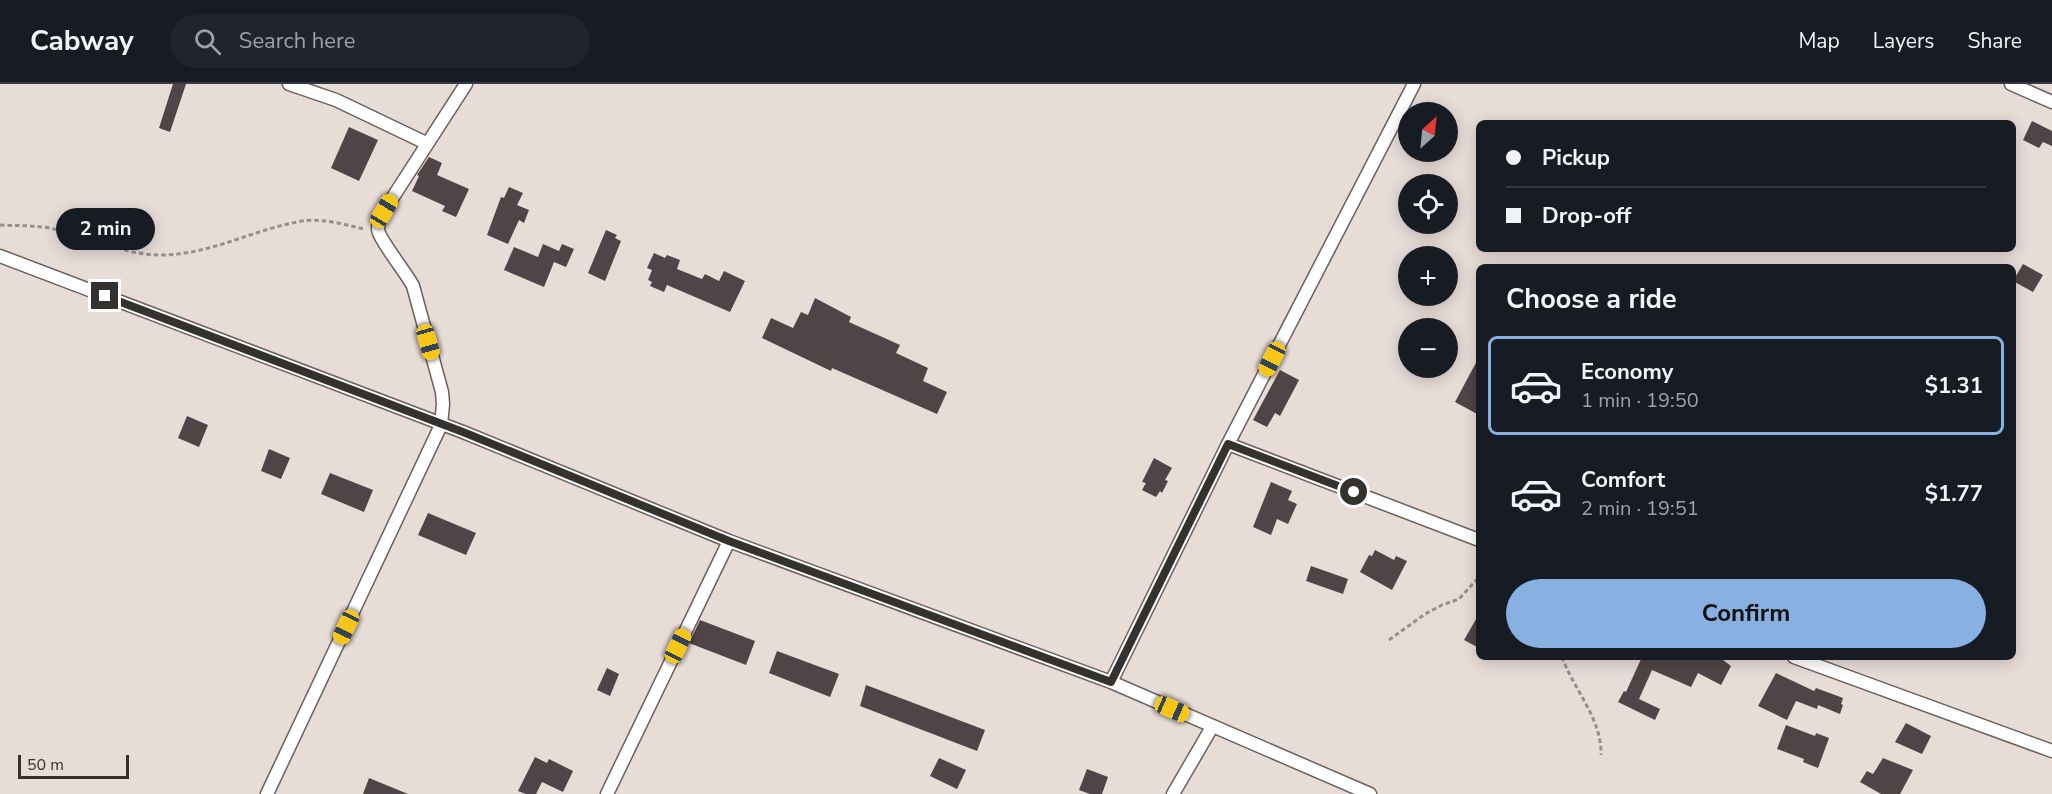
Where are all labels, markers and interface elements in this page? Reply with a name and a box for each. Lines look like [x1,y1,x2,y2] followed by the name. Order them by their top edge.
[170,14,590,68] search box
[30,22,134,60] text: Cabway
[191,25,224,58] icon: search
[239,26,355,56] text: Search here
[1798,27,1840,55] text: Map
[1873,27,1934,55] text: Layers
[1967,27,2022,55] text: Share
[1398,102,1458,162] north arrow
[1398,102,1458,378] map controls
[1542,143,1610,173] text: Pickup
[1398,174,1458,234] button: locate
[367,191,401,231] car
[1542,201,1631,231] text: Drop-off
[56,209,154,251] callout: 2 min
[80,215,131,242] text: 2 min
[1398,246,1458,306] button: +
[1506,281,1677,318] text: Choose a ride
[91,282,118,309] route end
[1398,318,1458,378] button: −
[414,322,442,362] car
[1256,339,1288,379] car
[1581,357,1673,387] text: Economy
[1509,359,1563,413] icon: car
[1925,371,1983,401] text: $1.31
[1581,387,1699,414] text: 1 min · 19:50
[1581,465,1665,495] text: Comfort
[1509,467,1563,521] icon: car
[1340,478,1367,505] route start
[1925,479,1983,509] text: $1.77
[1581,495,1699,522] text: 2 min · 19:51
[1506,579,1986,648] button: Confirm
[330,607,362,647] car
[662,626,694,666] car
[1152,693,1192,725] car
[18,752,129,780] scale bar
[27,754,64,776] text: 50 m

